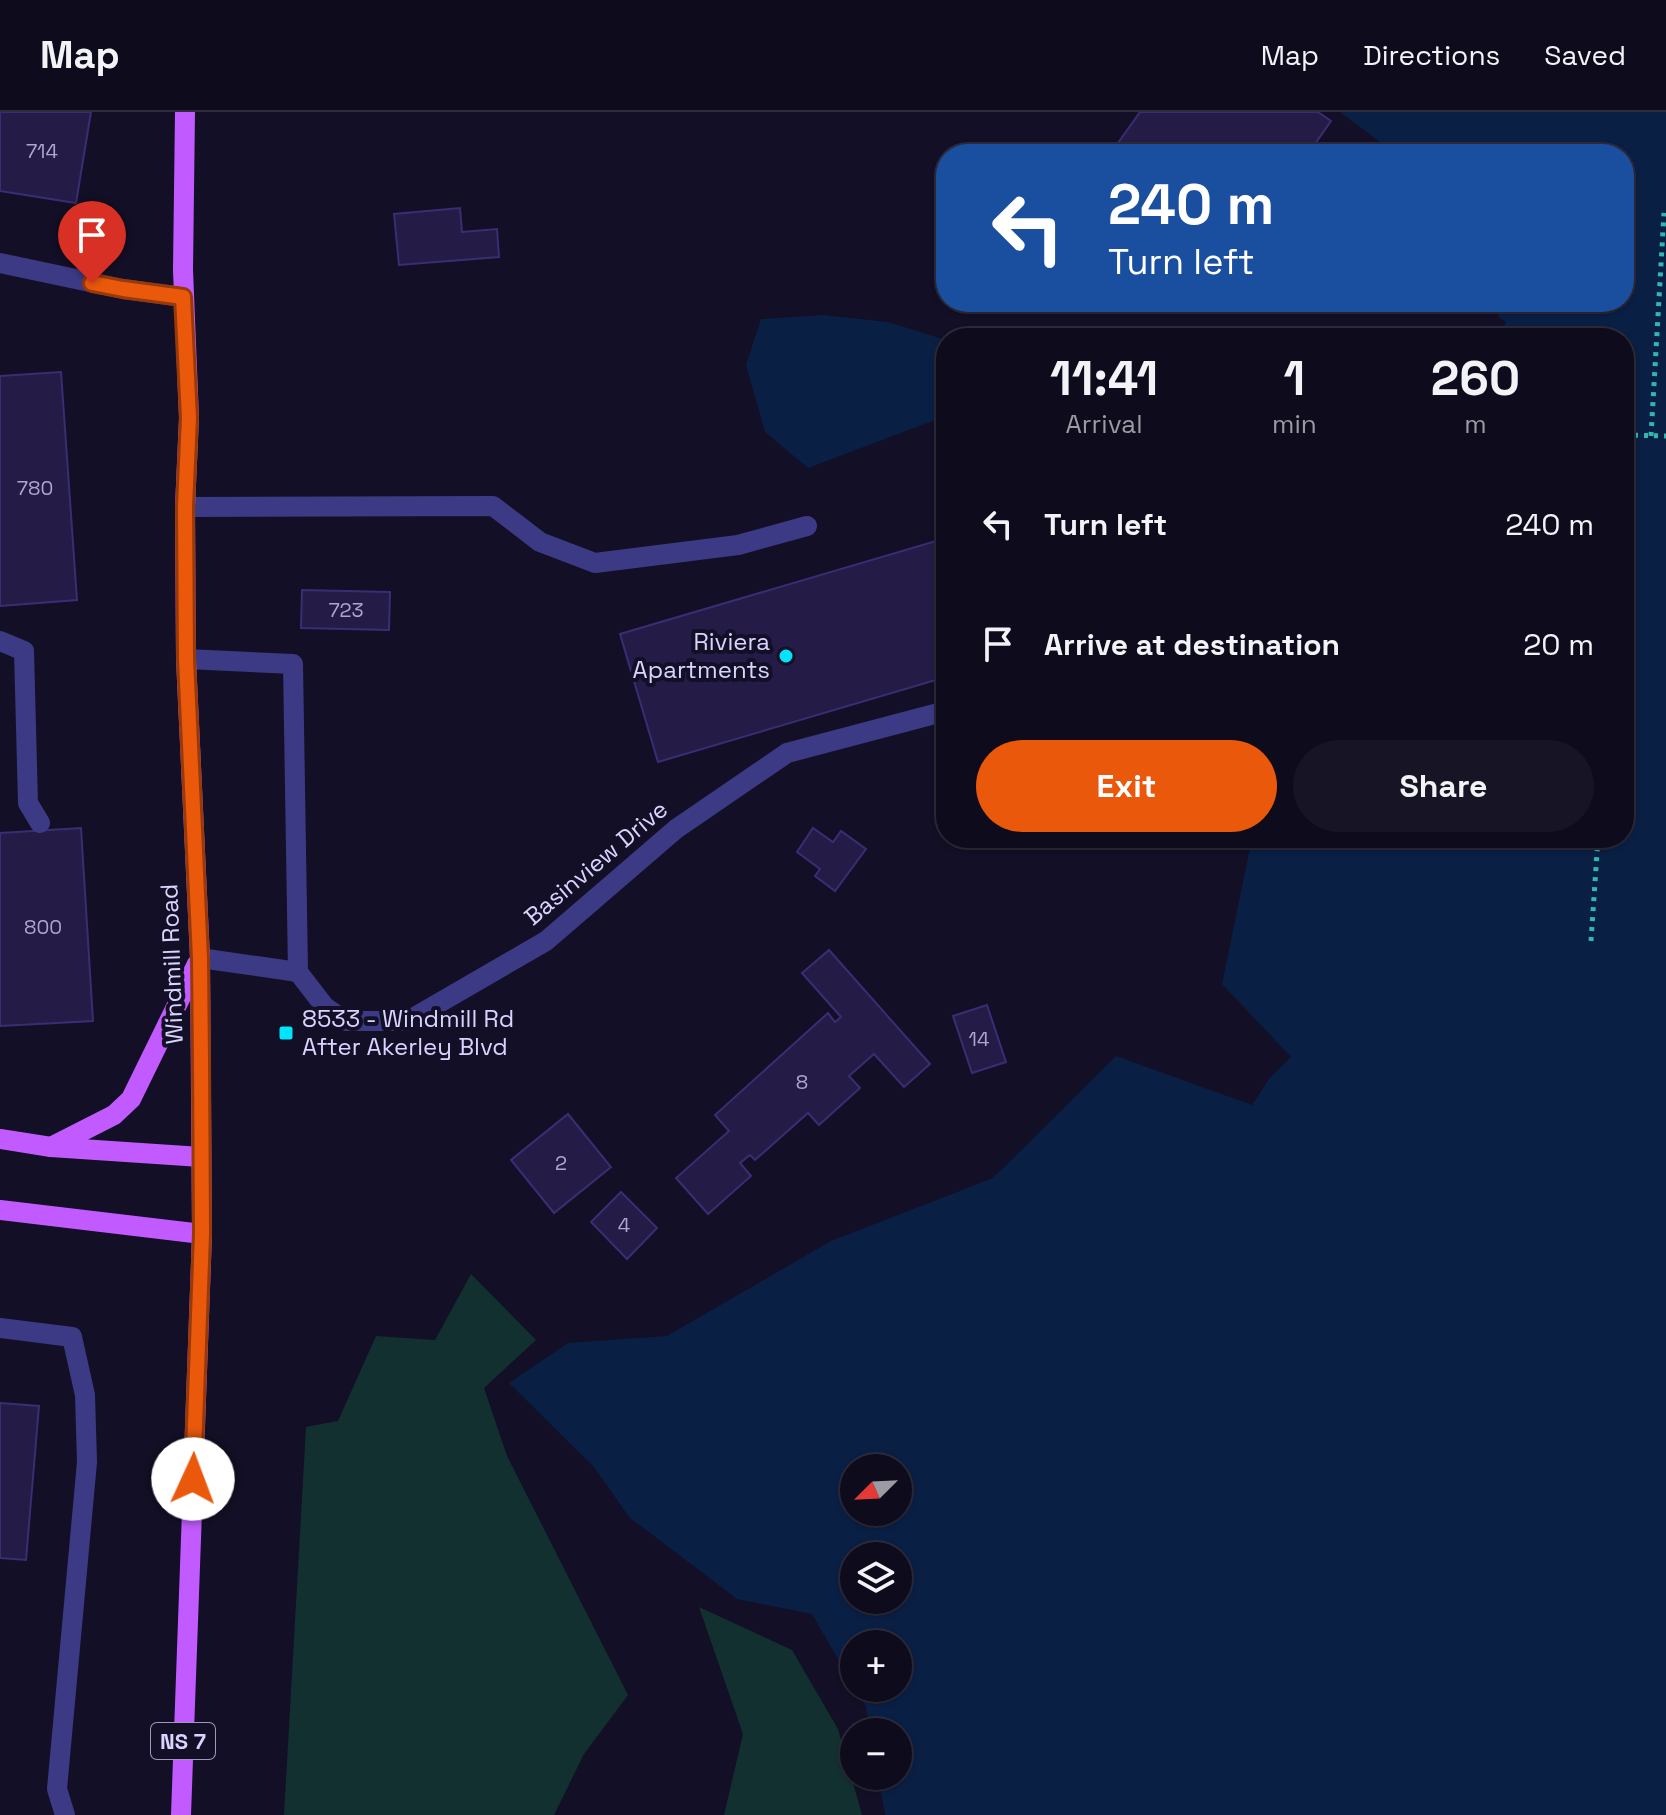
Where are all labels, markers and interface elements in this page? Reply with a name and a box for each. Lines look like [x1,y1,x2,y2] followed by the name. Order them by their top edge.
[40,31,120,79] text: Map
[1261,37,1319,73] text: Map
[1363,37,1500,73] text: Directions
[1544,37,1626,73] text: Saved
[26,138,58,164] house number: 714
[1108,169,1274,240] text: 240 m
[976,176,1080,280] icon: left
[58,201,126,283] pin
[70,213,114,257] icon: arrive
[1108,239,1255,285] text: Turn left
[1050,348,1158,409] text: 11:41
[1284,348,1305,409] text: 1
[1431,348,1520,409] text: 260
[1065,407,1143,441] text: Arrival
[1272,407,1317,441] text: min
[1464,407,1487,441] text: m
[17,475,53,501] house number: 780
[976,502,1020,546] icon: left
[1044,505,1167,544] text: Turn left
[1505,505,1594,544] text: 240 m
[328,597,364,623] house number: 723
[976,622,1020,666] icon: arrive
[1044,625,1340,664] text: Arrive at destination
[1523,625,1594,664] text: 20 m
[633,626,770,685] place label: Riviera Apartments
[777,647,795,665] marker: Riviera Apartments
[976,740,1277,832] button: Exit
[1293,740,1594,832] button: Share
[517,793,674,932] street label: Basinview Drive
[153,883,190,1045] street label: Windmill Road
[24,914,62,940] house number: 800
[302,1003,514,1062] place label: 8533 - Windmill Rd After Akerley Blvd
[277,1024,295,1042] marker: 8533 - Windmill Rd After Akerley Blvd
[969,1026,989,1052] house number: 14
[796,1069,808,1095] house number: 8
[555,1150,567,1176] house number: 2
[618,1212,630,1238] house number: 4
[151,1437,235,1521] position arrow
[840,1454,912,1526] north arrow
[840,1454,912,1790] map controls
[840,1542,912,1614] button: layers
[840,1630,912,1702] button: +
[840,1718,912,1790] button: −
[151,1723,215,1759] road number: NS 7

